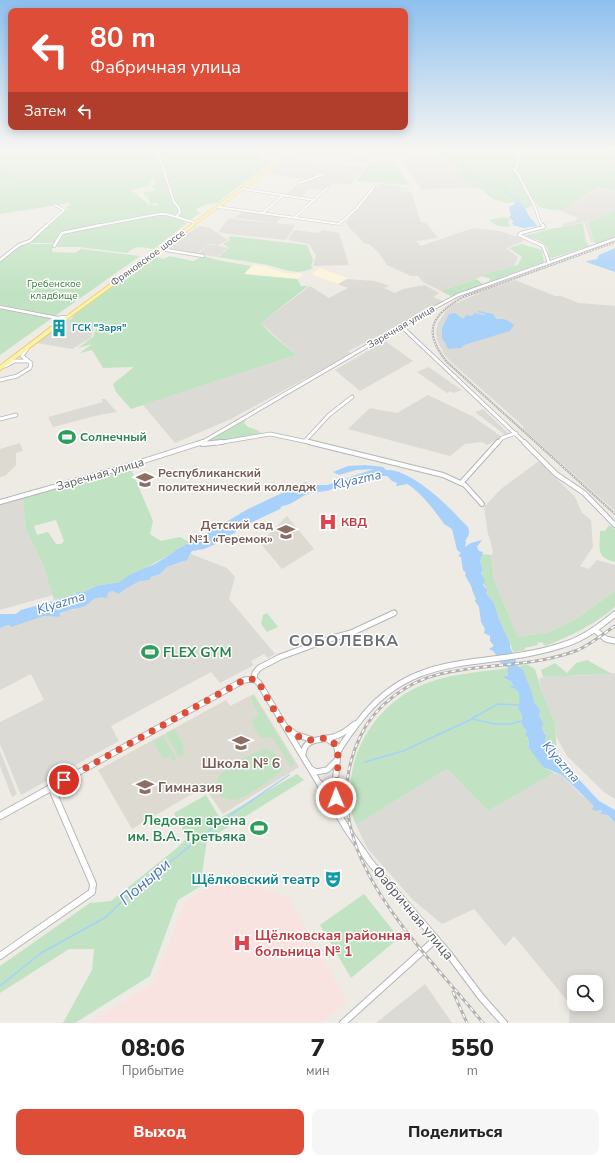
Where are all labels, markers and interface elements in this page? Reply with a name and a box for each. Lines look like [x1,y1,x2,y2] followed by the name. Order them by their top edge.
[90,19,156,57] text: 80 m
[24,24,76,76] icon: left
[90,55,241,79] text: Фабричная улица
[74,100,96,122] icon: left
[24,101,66,121] text: Затем
[108,226,188,290] street label: Фряновское шоссе
[27,277,81,303] park label: Гребенское кладбище
[365,302,437,352] street label: Заречная улица
[49,318,69,338] building icon: ГСК "Заря"
[72,321,126,335] place label: ГСК "Заря"
[57,427,77,447] sports icon: Солнечный
[80,429,147,445] place label: Солнечный
[54,454,146,494] street label: Заречная улица
[158,465,316,495] place label: Республиканский политехнический колледж
[331,466,383,494] water label: Klyazma
[135,470,155,490] school or university icon: Республиканский политехнический колледж
[318,512,338,532] hospital icon: КВД
[341,514,367,530] place label: КВД
[189,517,274,547] place label: Детский сад №1 «Теремок»
[276,522,296,542] school or university icon: Детский сад №1 «Теремок»
[35,587,87,619] water label: Klyazma
[289,630,399,652] district label: СОБОЛЕВКА
[140,642,160,662] sports icon: FLEX GYM
[163,643,232,662] place label: FLEX GYM
[231,733,251,753] school or university icon: Школа № 6
[538,737,584,787] water label: Klyazma
[202,754,280,773] place label: Школа № 6
[47,763,81,797] pin
[53,769,75,791] icon: arrive
[135,777,155,797] school or university icon: Гимназия
[315,777,357,819] position arrow
[158,778,223,797] place label: Гимназия
[127,811,246,846] place label: Ледовая арена им. В.А. Третьяка
[249,818,269,838] sports icon: Ледовая арена им. В.А. Третьяка
[115,854,175,910] water label: Поныри
[368,862,458,964] street label: Фабричная улица
[323,869,343,889] theatre icon: Щёлковский театр
[191,870,320,889] place label: Щёлковский театр
[255,926,411,961] place label: Щёлковская районная больница № 1
[232,933,252,953] hospital icon: Щёлковская районная больница № 1
[567,975,603,1011] map controls
[567,975,603,1011] button: search
[121,1032,185,1064] text: 08:06
[311,1032,325,1064] text: 7
[451,1032,494,1064] text: 550
[122,1062,184,1080] text: Прибытие
[306,1062,330,1080] text: мин
[467,1062,478,1080] text: m
[16,1109,304,1155] button: Выход
[312,1109,599,1155] button: Поделиться

